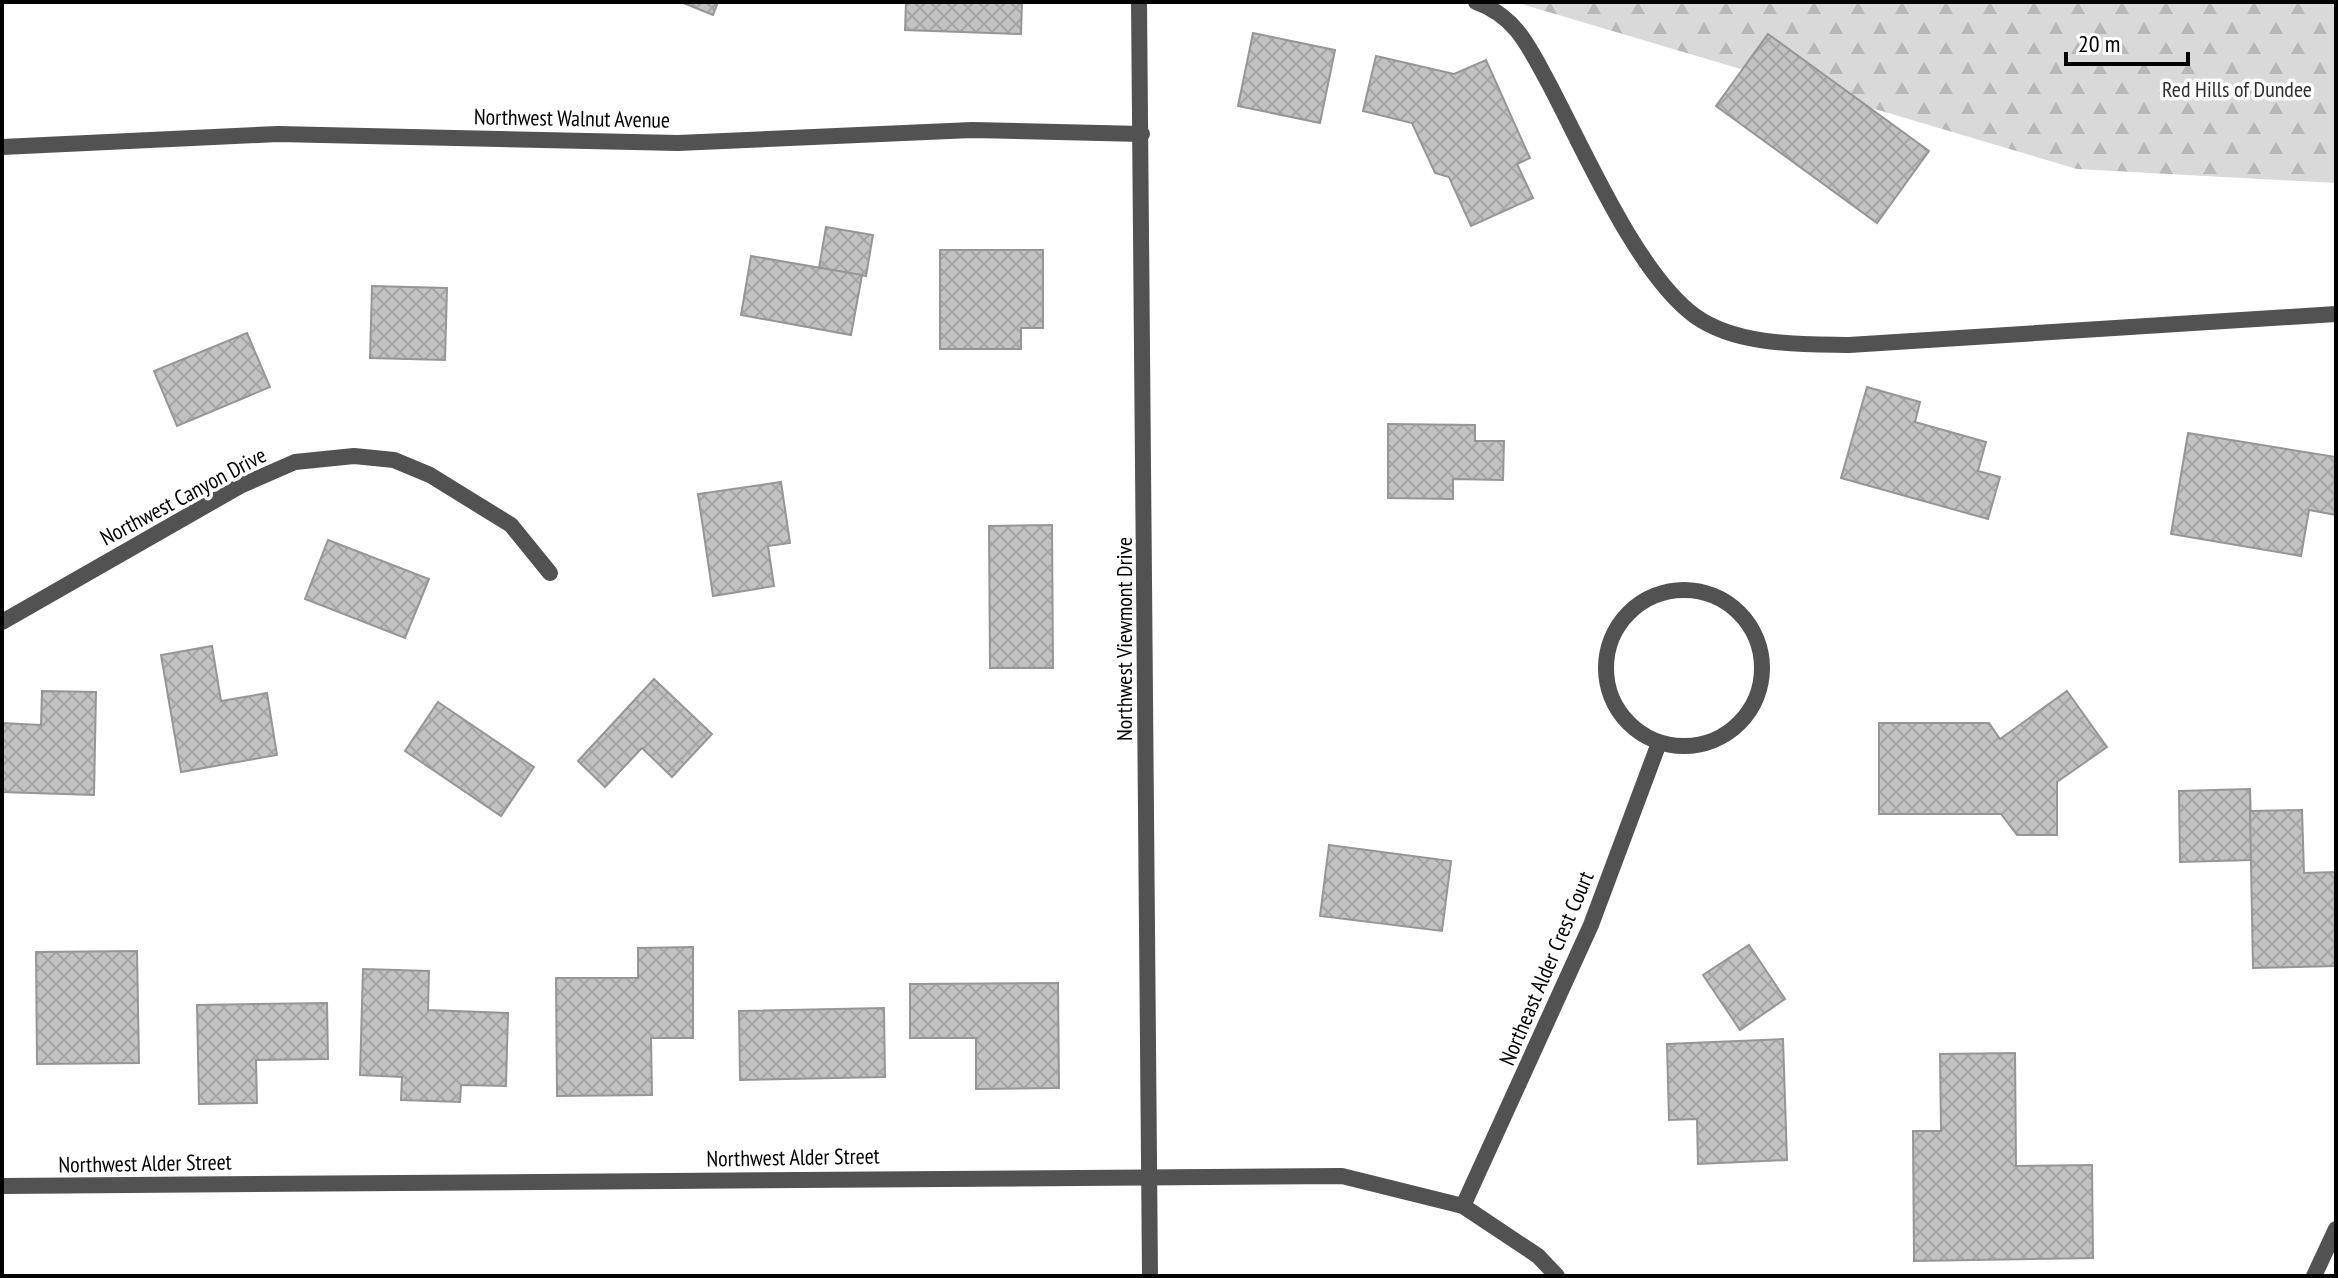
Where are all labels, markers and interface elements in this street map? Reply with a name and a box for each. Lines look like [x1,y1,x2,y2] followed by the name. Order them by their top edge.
[2066,16,2188,66] scale bar
[2078,28,2120,59] text: 20 m
[2162,75,2312,103] park label: Red Hills of Dundee
[474,102,670,134] street label: Northwest Walnut Avenue
[95,440,271,552] street label: Northwest Canyon Drive
[1110,537,1138,741] street label: Northwest Viewmont Drive
[1492,867,1600,1069] street label: Northeast Alder Crest Court
[706,1141,880,1173] street label: Northwest Alder Street
[58,1147,232,1179] street label: Northwest Alder Street

